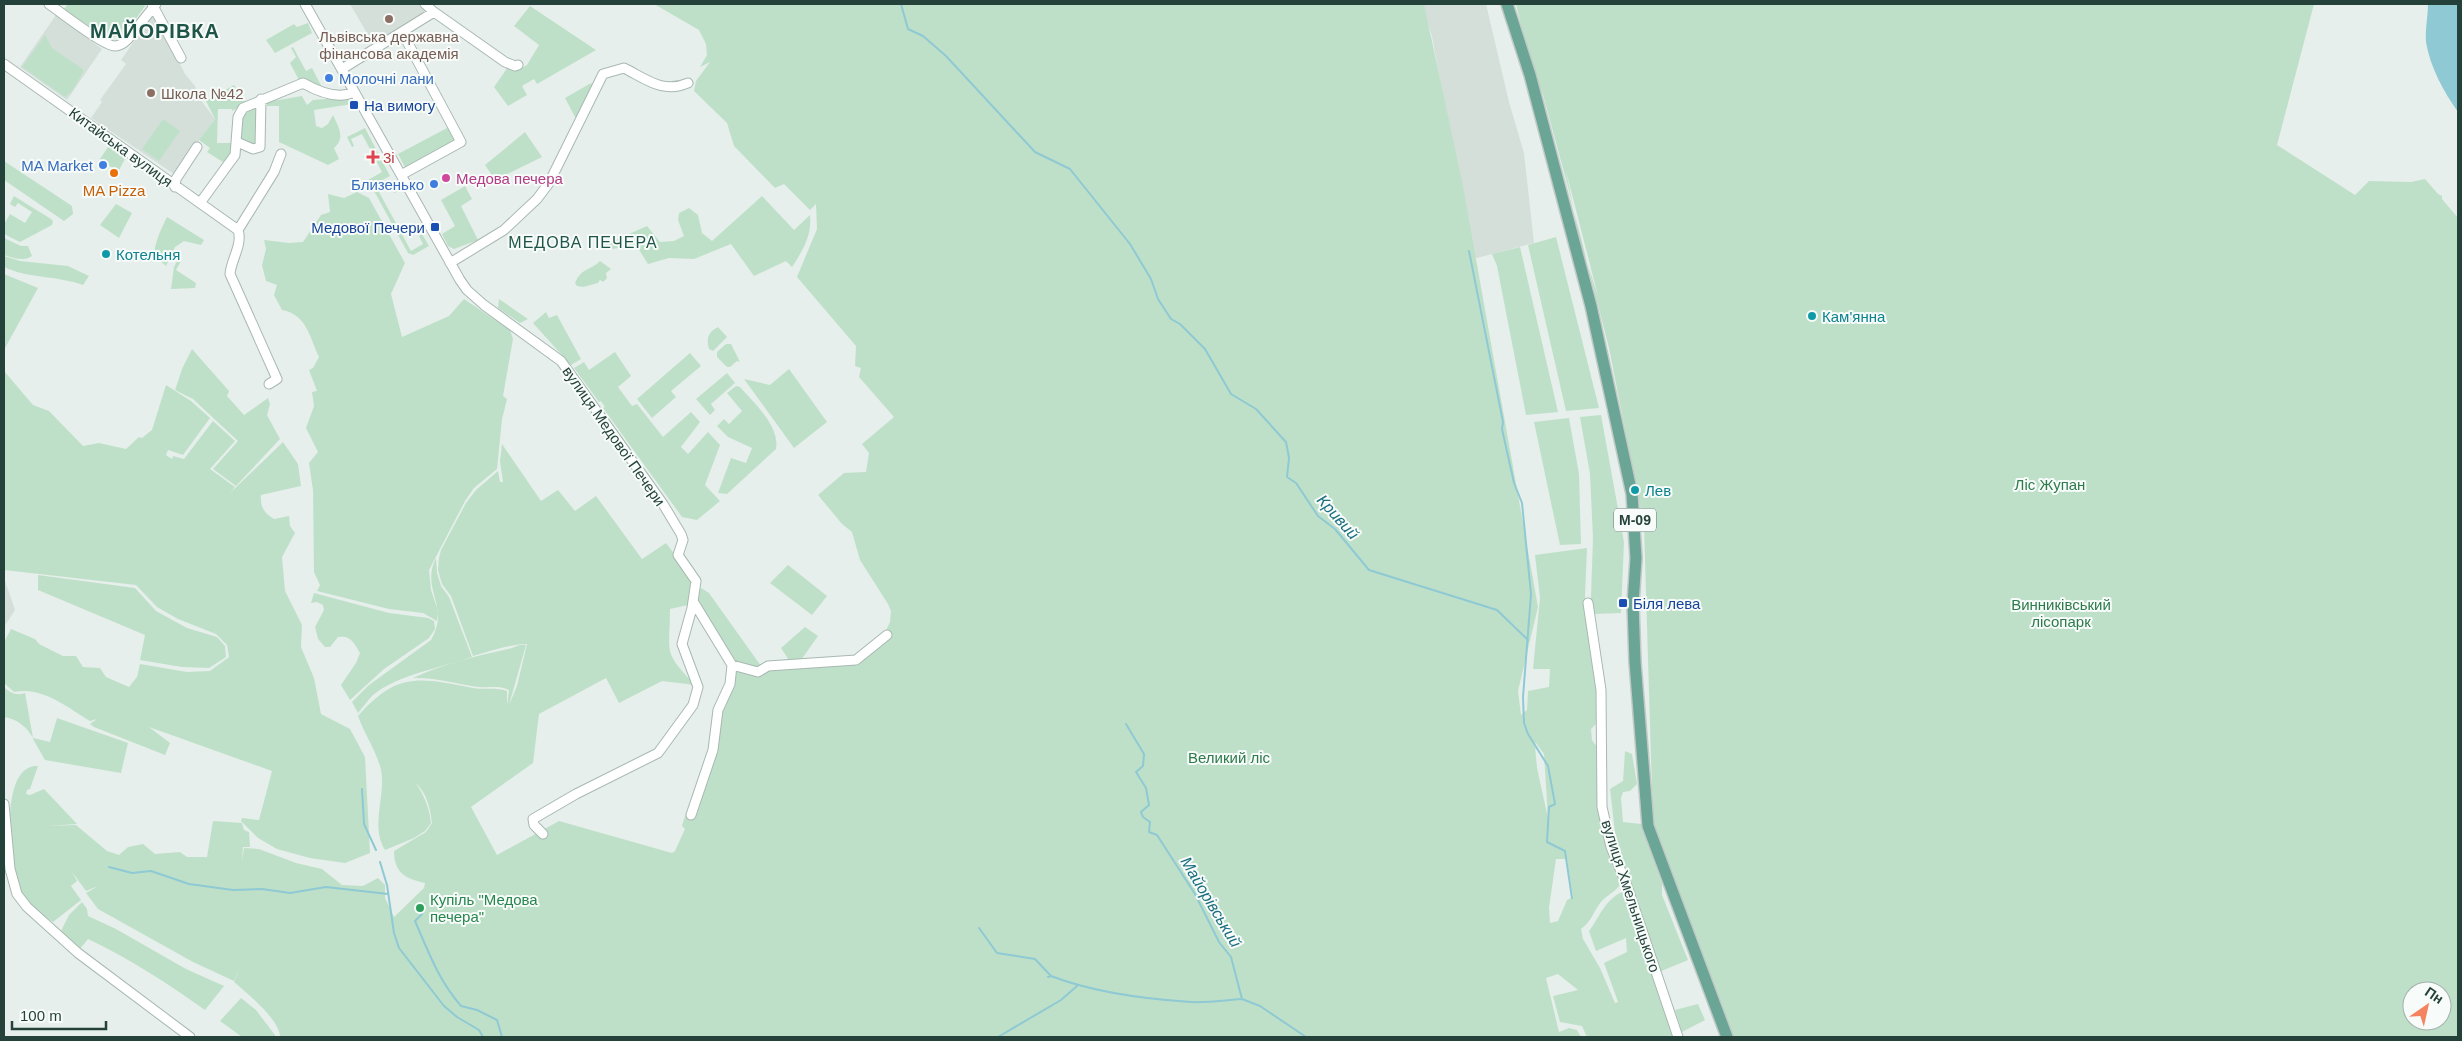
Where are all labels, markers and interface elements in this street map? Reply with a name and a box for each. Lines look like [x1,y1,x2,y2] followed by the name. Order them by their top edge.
[383,13,395,25] marker: Львівська державна фінансова академія
[90,19,220,42] district label: МАЙОРІВКА
[319,28,460,62] place label: Львівська державна фінансова академія
[339,70,434,87] place label: Молочні лани
[323,72,335,84] marker: Молочні лани
[161,85,244,102] place label: Школа №42
[145,87,157,99] marker: Школа №42
[364,97,436,114] place label: На вимогу
[348,99,360,111] marker: На вимогу
[66,104,176,190] street label: Китайська вулиця
[383,149,395,166] place label: 3і
[367,151,379,163] marker: 3і
[21,157,94,174] place label: MA Market
[97,159,109,171] marker: MA Market
[108,167,120,179] marker: MA Pizza
[456,170,564,187] place label: Медова печера
[440,172,452,184] marker: Медова печера
[351,176,424,193] place label: Близенько
[428,178,440,190] marker: Близенько
[83,182,146,199] place label: MA Pizza
[311,219,425,236] place label: Медової Печери
[429,221,441,233] marker: Медової Печери
[508,234,658,251] district label: МЕДОВА ПЕЧЕРА
[116,246,180,263] place label: Котельня
[100,248,112,260] marker: Котельня
[1822,308,1886,325] place label: Кам'янна
[1806,310,1818,322] marker: Кам'янна
[559,363,669,509] street label: вулиця Медової Печери
[2015,476,2085,493] park label: Ліс Жупан
[1645,482,1671,499] place label: Лев
[1629,484,1641,496] marker: Лев
[1314,491,1362,543] water label: Кривий
[1614,508,1656,532] road number: М-09
[1633,595,1701,612] place label: Бiля лева
[2011,596,2111,630] park label: Винниківський лісопарк
[1617,597,1629,609] marker: Бiля лева
[1188,749,1271,766] park label: Великий ліс
[1598,818,1664,974] street label: вулиця Хмельницького
[1177,854,1245,950] water label: Майорівський
[430,891,538,925] place label: Купіль "Медова печера"
[414,902,426,914] marker: Купіль "Медова печера"
[2402,981,2452,1031] north arrow
[2422,983,2446,1007] text: Пн
[12,998,106,1030] scale bar
[20,1007,62,1024] text: 100 m

